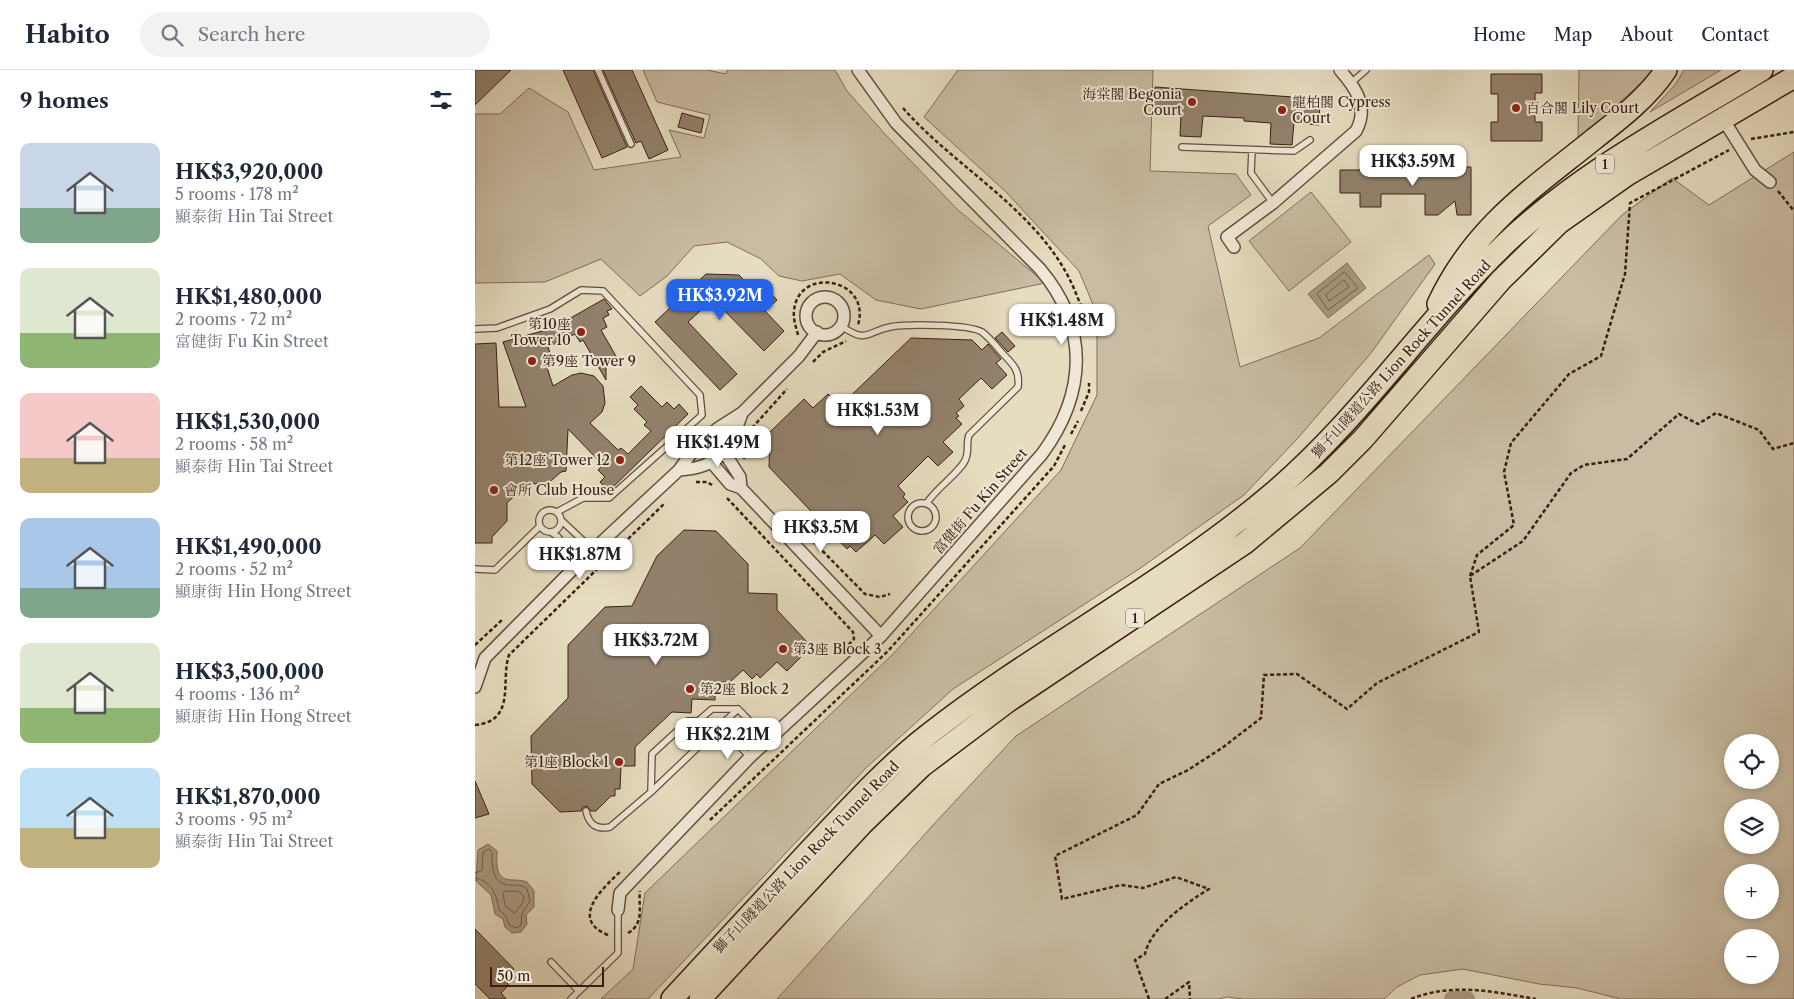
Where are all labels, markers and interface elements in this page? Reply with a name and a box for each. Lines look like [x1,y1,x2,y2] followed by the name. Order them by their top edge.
[140,12,490,57] search box
[25,20,110,49] text: Habito
[158,21,186,49] icon: search
[198,23,305,46] text: Search here
[1473,24,1526,46] text: Home
[1554,24,1592,46] text: Map
[1620,24,1673,46] text: About
[1701,24,1769,46] text: Contact
[1082,85,1183,119] place label: 海棠閣 Begonia Court
[427,86,455,114] icon: filters
[20,88,109,113] text: 9 homes
[1292,93,1391,127] place label: 龍柏閣 Cypress Court
[1186,96,1198,108] marker: 海棠閣 Begonia Court
[1526,99,1639,117] place label: 百合閣 Lily Court
[1510,102,1522,114] marker: 百合閣 Lily Court
[1276,104,1288,116] marker: 龍柏閣 Cypress Court
[1361,144,1465,187] pin: HK$3.59M
[1370,151,1456,171] text: HK$3.59M
[1596,155,1614,174] road number: 1
[175,159,324,184] text: HK$3,920,000
[60,163,120,223] icon: home
[175,184,299,204] text: 5 rooms · 178 m²
[175,206,333,226] text: 顯泰街 Hin Tai Street
[1307,256,1495,462] street label: 獅子山隧道公路 Lion Rock Tunnel Road
[668,278,772,321] pin: HK$3.92M
[175,284,322,309] text: HK$1,480,000
[677,285,763,305] text: HK$3.92M
[60,288,120,348] icon: home
[1010,304,1114,346] pin: HK$1.48M
[175,309,292,329] text: 2 rooms · 72 m²
[1020,310,1104,330] text: HK$1.48M
[511,315,571,349] place label: 第10座 Tower 10
[575,326,587,338] marker: 第10座 Tower 10
[175,331,329,351] text: 富健街 Fu Kin Street
[542,352,636,370] place label: 第9座 Tower 9
[526,355,538,367] marker: 第9座 Tower 9
[826,394,930,436] pin: HK$1.53M
[837,400,919,420] text: HK$1.53M
[175,409,320,434] text: HK$1,530,000
[60,413,120,473] icon: home
[666,426,770,468] pin: HK$1.49M
[676,432,760,452] text: HK$1.49M
[175,434,293,454] text: 2 rooms · 58 m²
[929,444,1031,558] street label: 富健街 Fu Kin Street
[505,451,610,469] place label: 第12座 Tower 12
[614,454,626,466] marker: 第12座 Tower 12
[175,456,333,476] text: 顯泰街 Hin Tai Street
[504,481,614,499] place label: 會所 Club House
[488,484,500,496] marker: 會所 Club House
[775,510,867,553] pin: HK$3.5M
[783,517,859,537] text: HK$3.5M
[175,534,322,559] text: HK$1,490,000
[60,538,120,598] icon: home
[528,538,632,580] pin: HK$1.87M
[538,544,622,564] text: HK$1.87M
[175,559,293,579] text: 2 rooms · 52 m²
[175,581,351,601] text: 顯康街 Hin Hong Street
[1126,608,1144,628] road number: 1
[604,624,708,666] pin: HK$3.72M
[614,630,698,650] text: HK$3.72M
[793,640,881,658] place label: 第3座 Block 3
[777,643,789,655] marker: 第3座 Block 3
[175,659,324,684] text: HK$3,500,000
[60,663,120,723] icon: home
[700,680,789,698] place label: 第2座 Block 2
[684,683,696,695] marker: 第2座 Block 2
[175,684,300,704] text: 4 rooms · 136 m²
[175,706,351,726] text: 顯康街 Hin Hong Street
[676,718,780,760] pin: HK$2.21M
[686,724,770,744] text: HK$2.21M
[1724,734,1779,984] map controls
[1724,734,1779,789] button: locate
[524,753,609,771] place label: 第1座 Block 1
[613,756,625,768] marker: 第1座 Block 1
[709,757,903,957] street label: 獅子山隧道公路 Lion Rock Tunnel Road
[175,784,321,809] text: HK$1,870,000
[60,788,120,848] icon: home
[1724,799,1779,854] button: layers
[175,809,293,829] text: 3 rooms · 95 m²
[175,831,333,851] text: 顯泰街 Hin Tai Street
[1724,864,1779,919] button: +
[1724,929,1779,984] button: −
[490,964,604,987] scale bar
[497,967,530,985] text: 50 m

